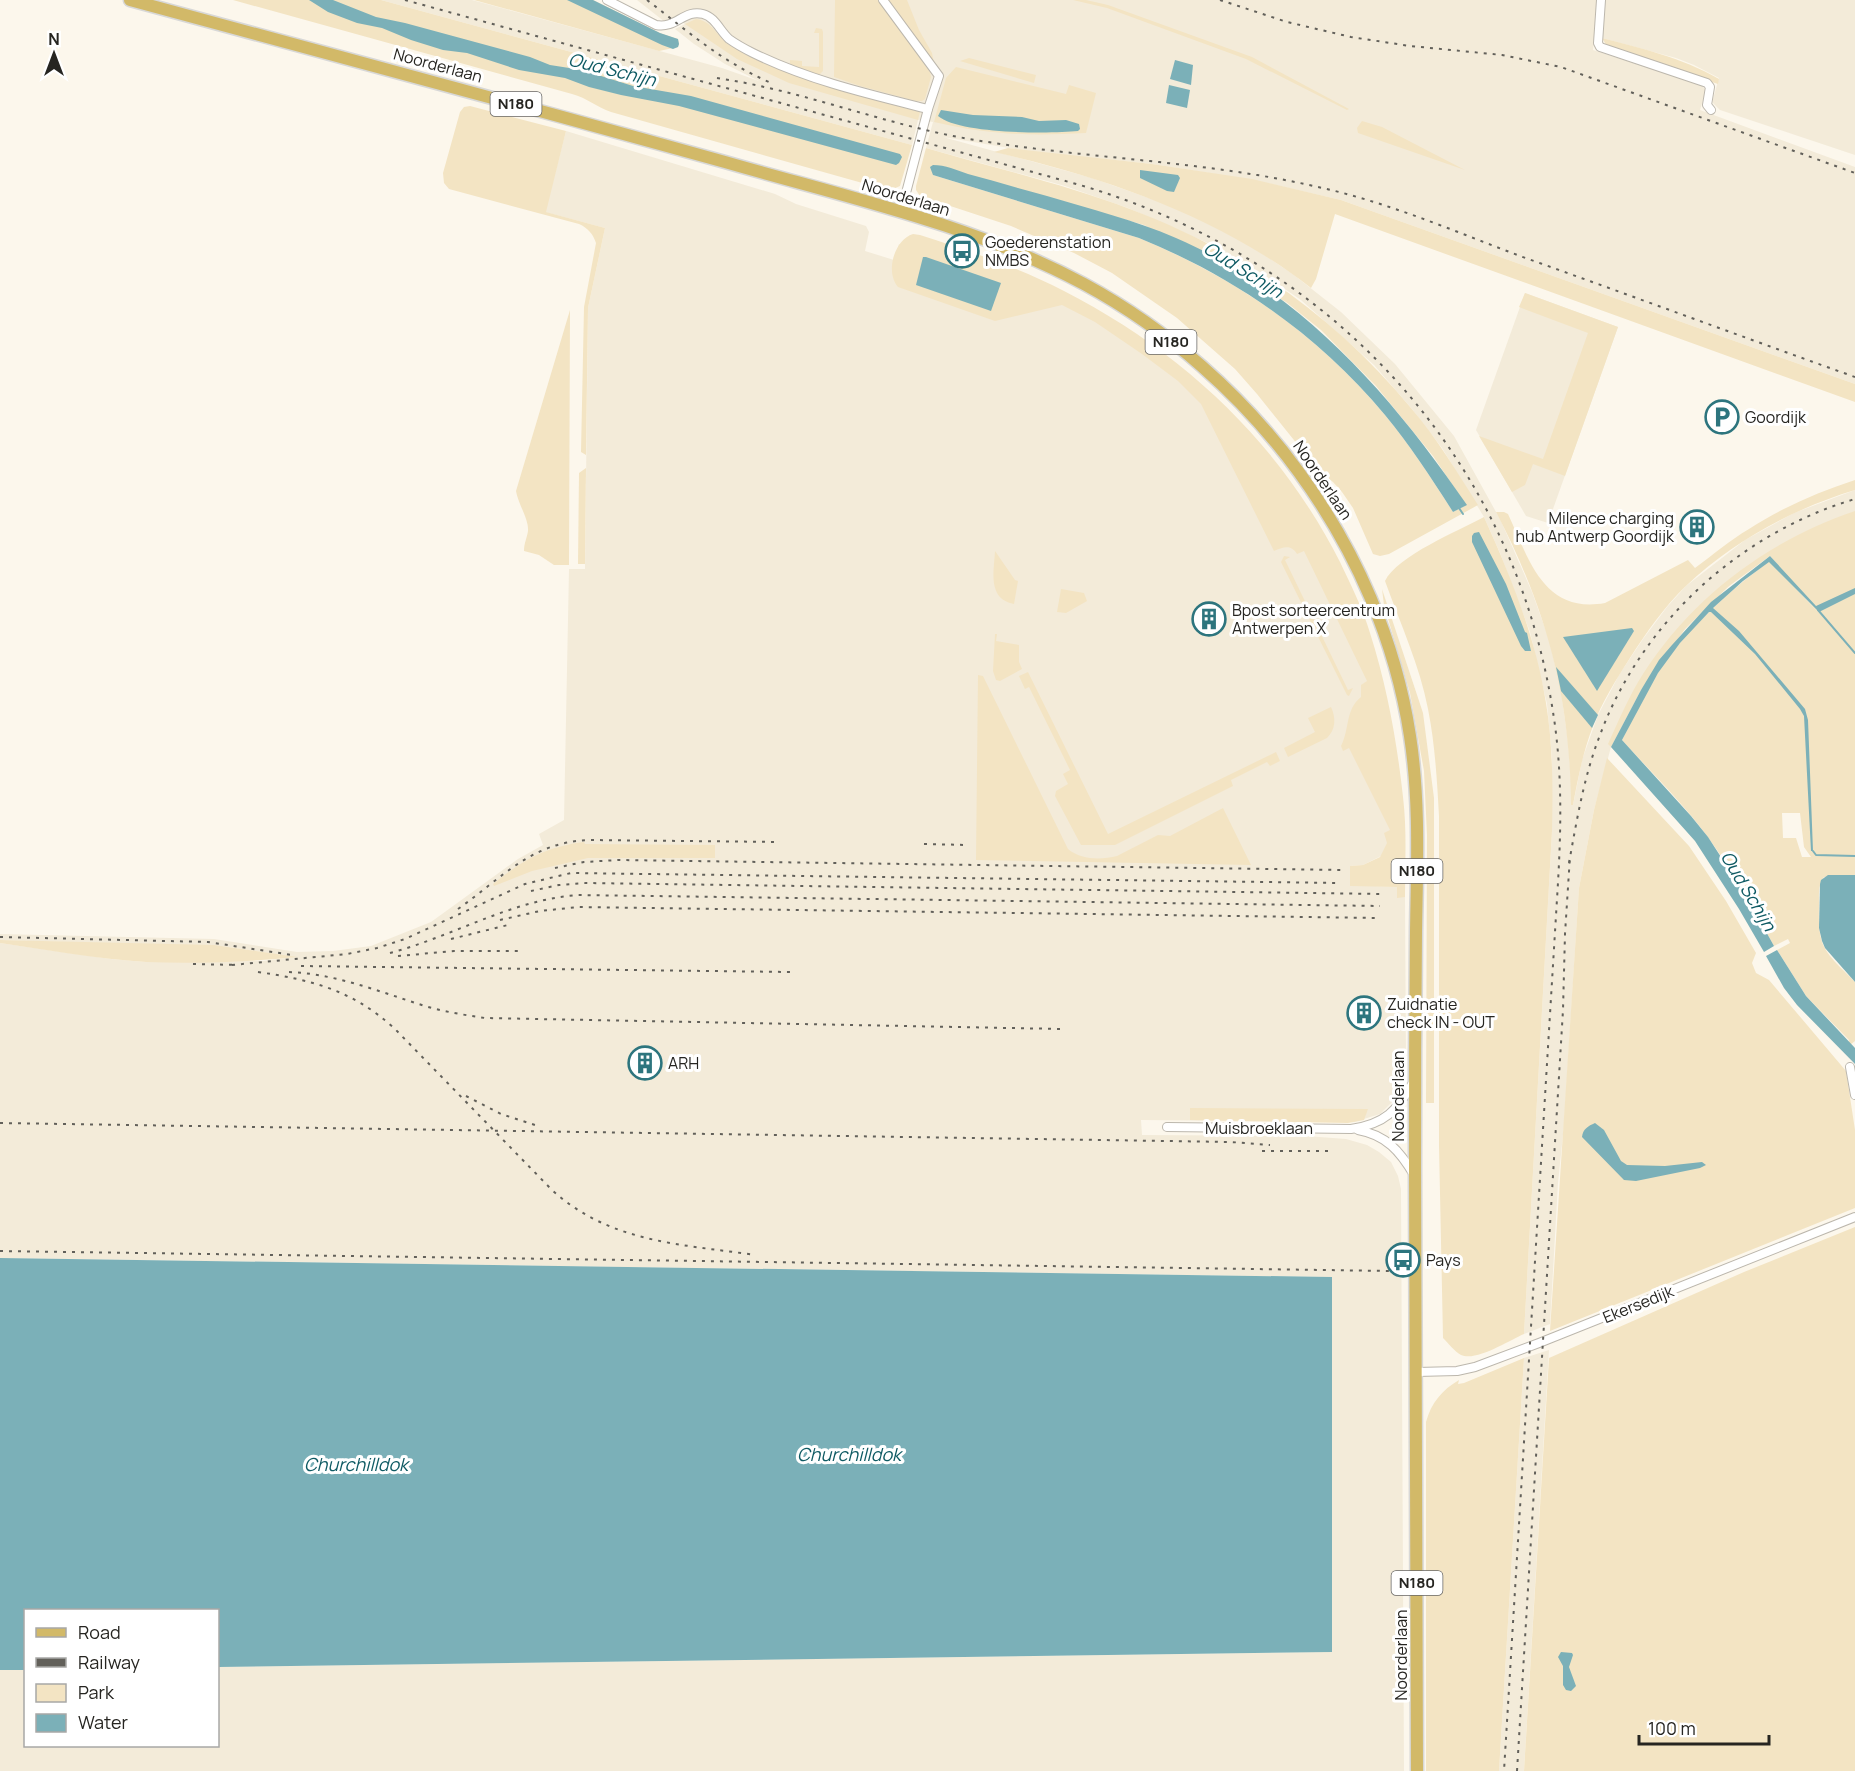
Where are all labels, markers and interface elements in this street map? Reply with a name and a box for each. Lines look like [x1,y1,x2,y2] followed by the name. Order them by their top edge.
[24,24,84,84] north arrow
[48,28,60,50] text: N
[391,43,485,87] street label: Noorderlaan
[566,47,660,92] water label: Oud Schijn
[490,92,542,116] road number: N180
[859,173,953,221] street label: Noorderlaan
[985,231,1111,271] place label: Goederenstation NMBS
[944,233,980,269] bus stop icon: Goederenstation NMBS
[1199,235,1289,304] water label: Oud Schijn
[1146,330,1196,354] road number: N180
[1704,399,1740,435] parking icon: Goordijk
[1745,406,1807,428] place label: Goordijk
[1288,436,1358,524] street label: Noorderlaan
[1516,507,1675,547] place label: Milence charging hub Antwerp Goordijk
[1679,509,1715,545] building icon: Milence charging hub Antwerp Goordijk
[1232,599,1395,639] place label: Bpost sorteercentrum Antwerpen X
[1191,601,1227,637] building icon: Bpost sorteercentrum Antwerpen X
[1716,846,1783,936] water label: Oud Schijn
[1392,859,1442,883] road number: N180
[1387,993,1495,1033] place label: Zuidnatie check IN - OUT
[1346,995,1382,1031] building icon: Zuidnatie check IN - OUT
[627,1045,663,1081] building icon: ARH
[1387,1050,1409,1142] street label: Noorderlaan
[668,1052,699,1074] place label: ARH
[1205,1117,1313,1139] street label: Muisbroeklaan
[1385,1242,1421,1278] bus stop icon: Pays
[1426,1249,1461,1271] place label: Pays
[1599,1279,1678,1328] street label: Ekersedijk
[797,1442,904,1466] water label: Churchilldok
[304,1452,411,1476] water label: Churchilldok
[1392,1571,1442,1595] road number: N180
[24,1609,219,1747] legend
[1390,1609,1412,1701] street label: Noorderlaan
[78,1620,121,1644] text: Road
[78,1650,140,1674] text: Railway
[78,1680,115,1704] text: Park
[1639,1708,1770,1746] scale bar
[78,1710,128,1734] text: Water
[1648,1716,1696,1740] text: 100 m

